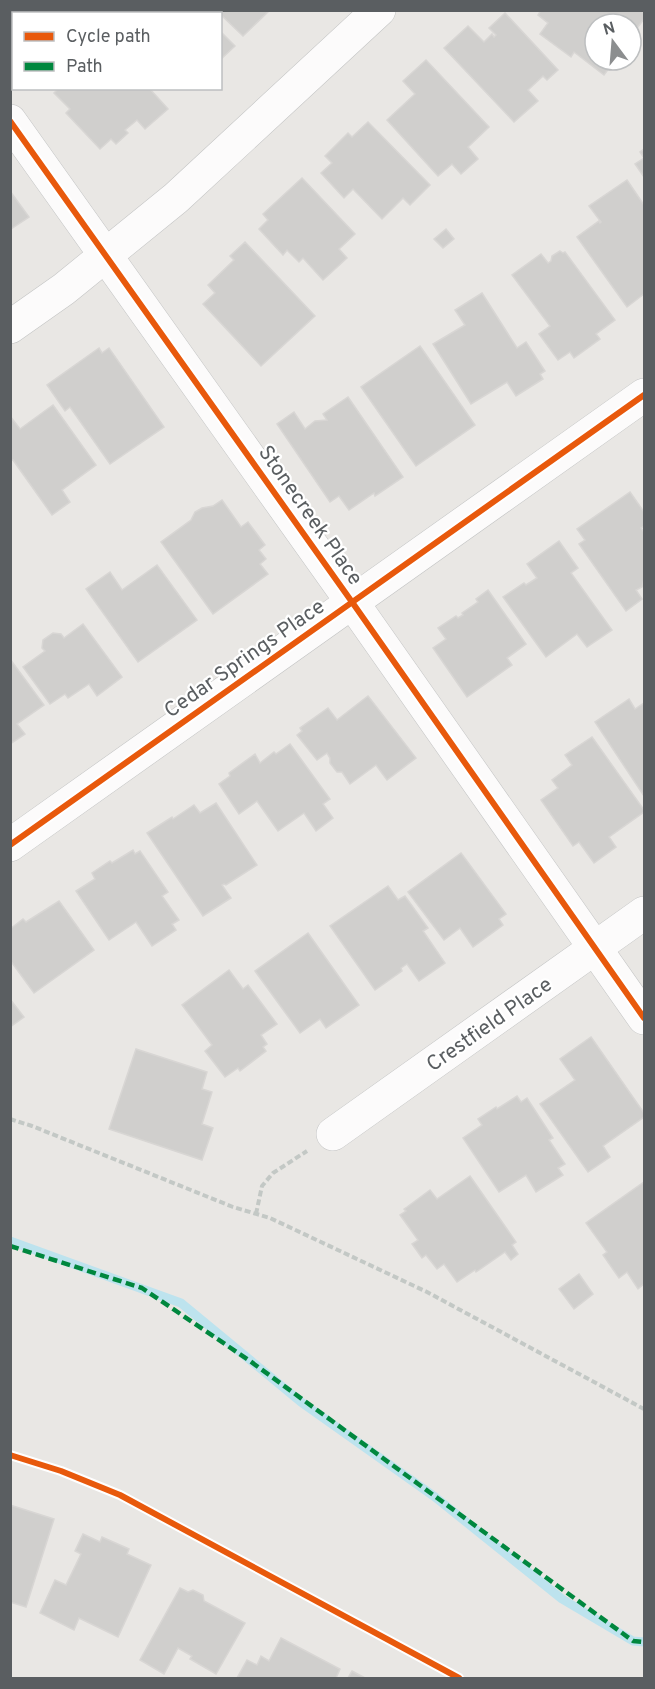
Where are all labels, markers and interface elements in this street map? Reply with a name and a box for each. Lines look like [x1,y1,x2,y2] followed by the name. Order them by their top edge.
[12,12,222,90] legend
[583,12,643,72] north arrow
[601,18,618,41] text: N
[66,26,151,49] text: Cycle path
[66,56,103,79] text: Path
[251,441,368,591] street label: Stonecreek Place
[159,594,330,725] street label: Cedar Springs Place
[422,972,558,1079] street label: Crestfield Place

